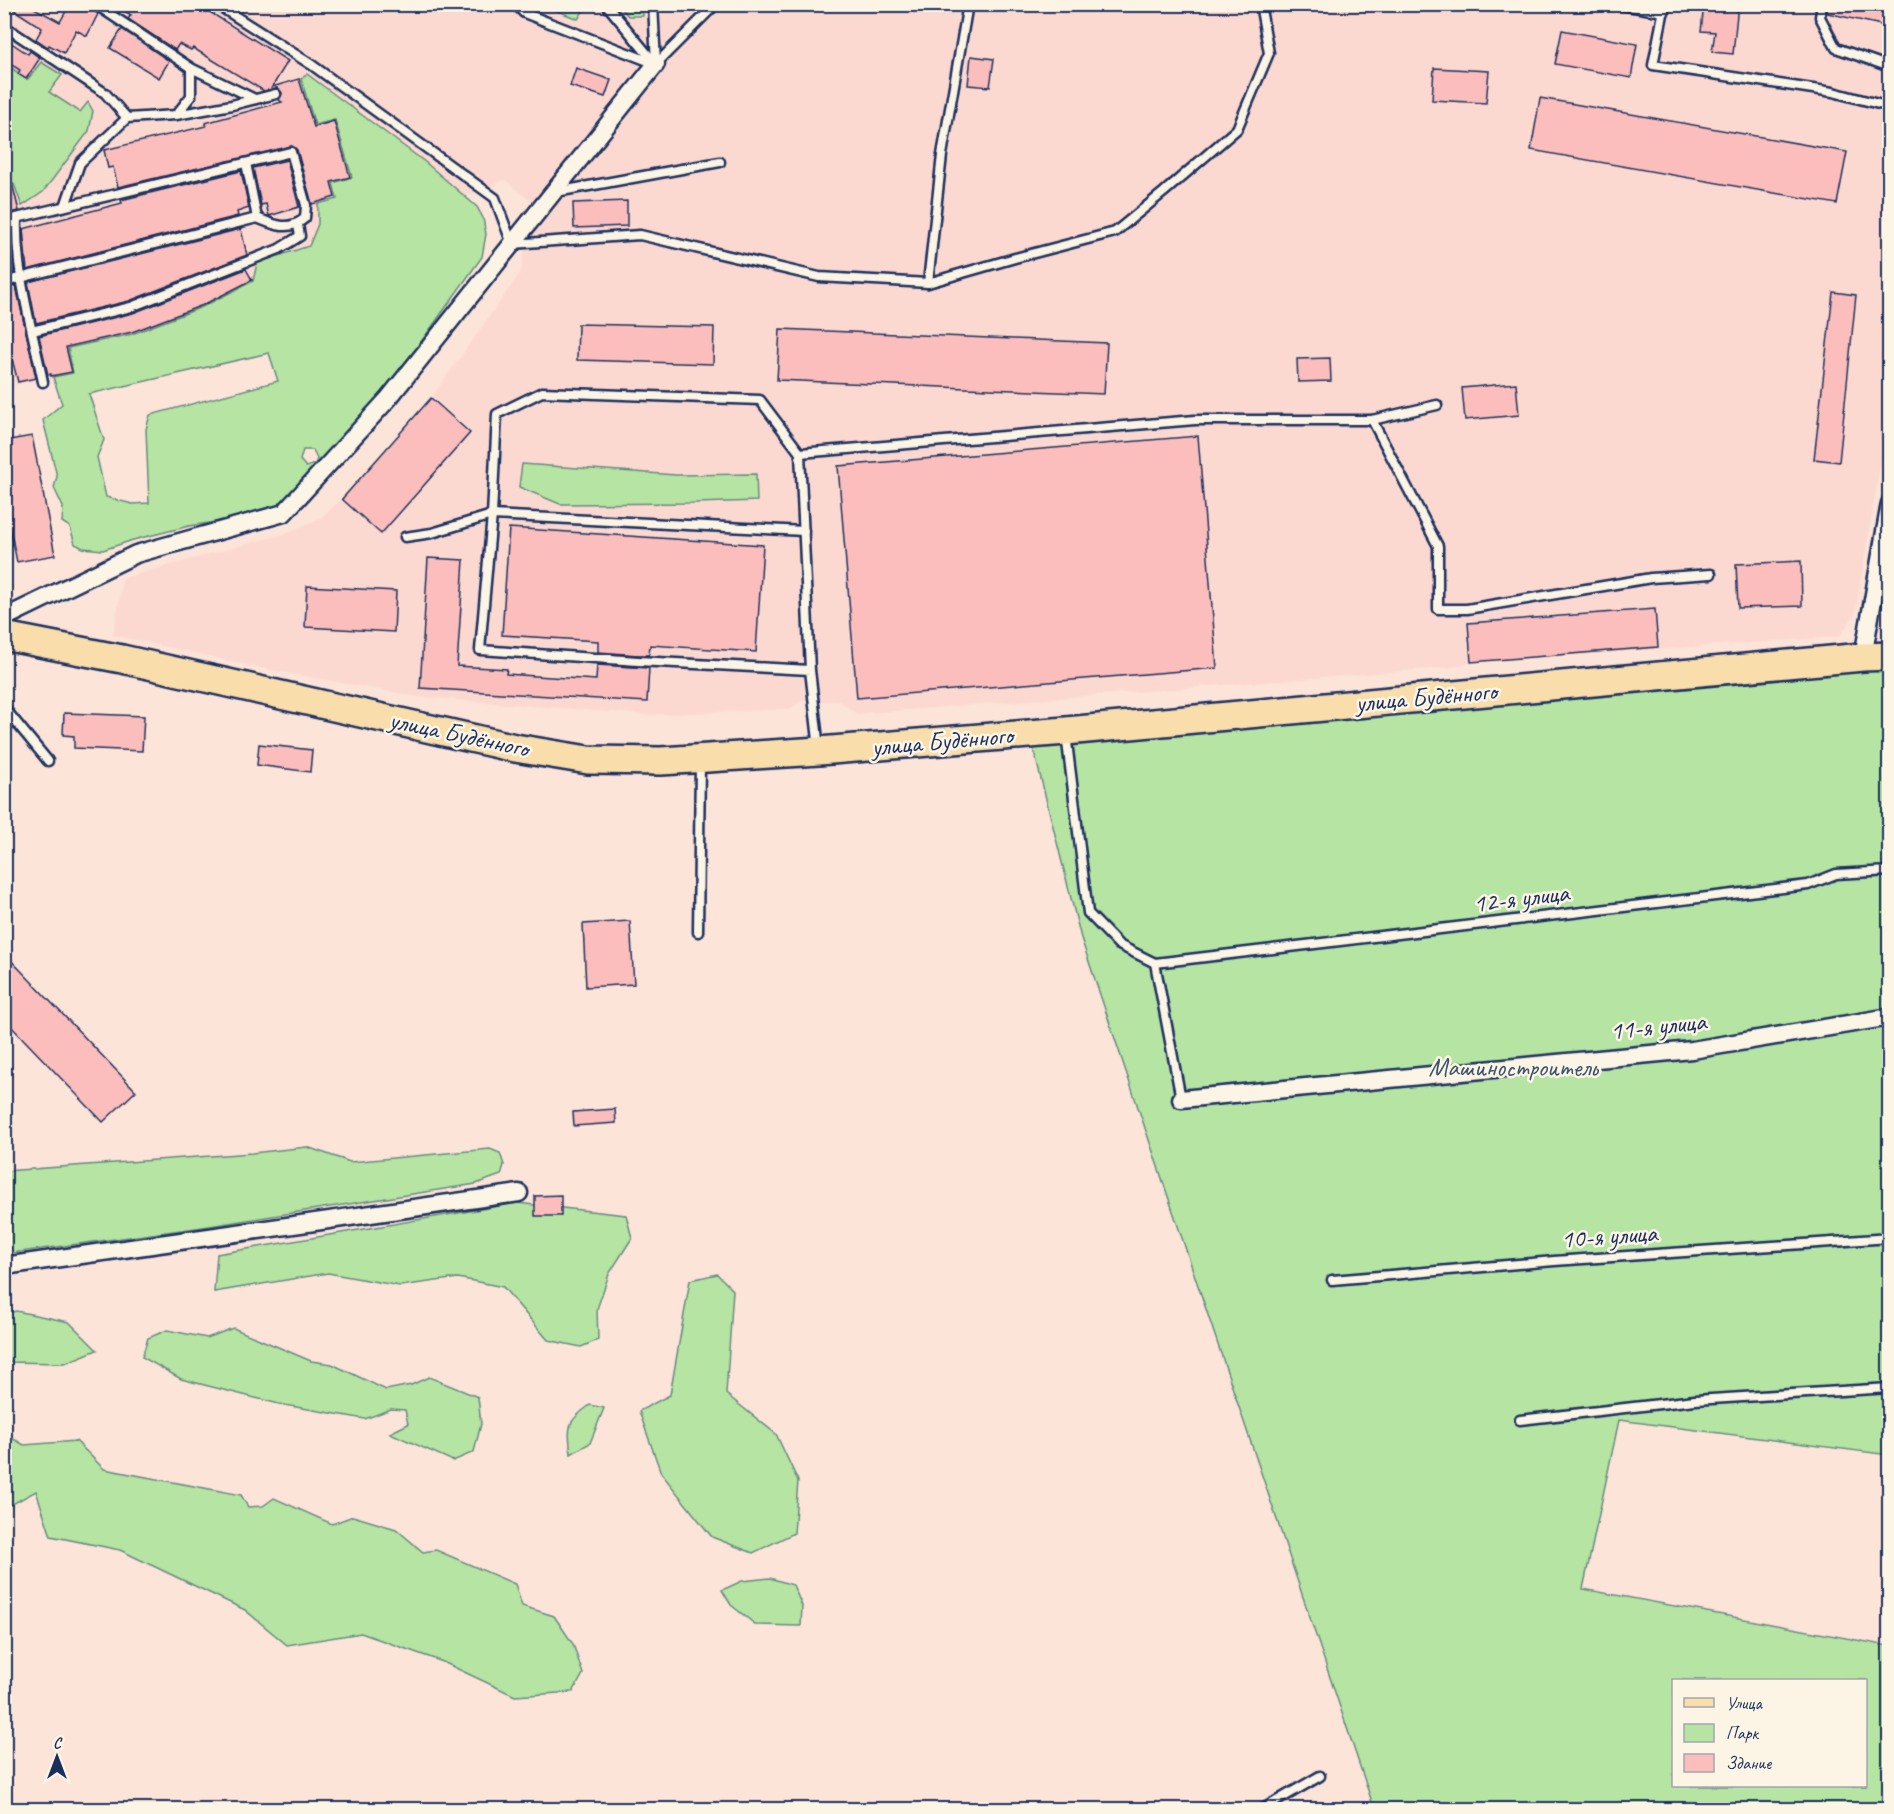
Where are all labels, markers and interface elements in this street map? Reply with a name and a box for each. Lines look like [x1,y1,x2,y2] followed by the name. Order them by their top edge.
[1352,674,1501,720] street label: улица Будённого
[384,703,534,765] street label: улица Будённого
[868,718,1017,764] street label: улица Будённого
[1471,876,1572,920] street label: 12-я улица
[1608,1004,1709,1047] street label: 11-я улица
[1429,1051,1599,1084] park label: Машиностроитель
[1560,1216,1660,1256] street label: 10-я улица
[1672,1679,1867,1787] legend
[1726,1692,1763,1714] text: Улица
[1726,1722,1760,1744] text: Парк
[27,1727,87,1787] north arrow
[53,1733,63,1753] text: С
[1726,1752,1772,1774] text: Здание

